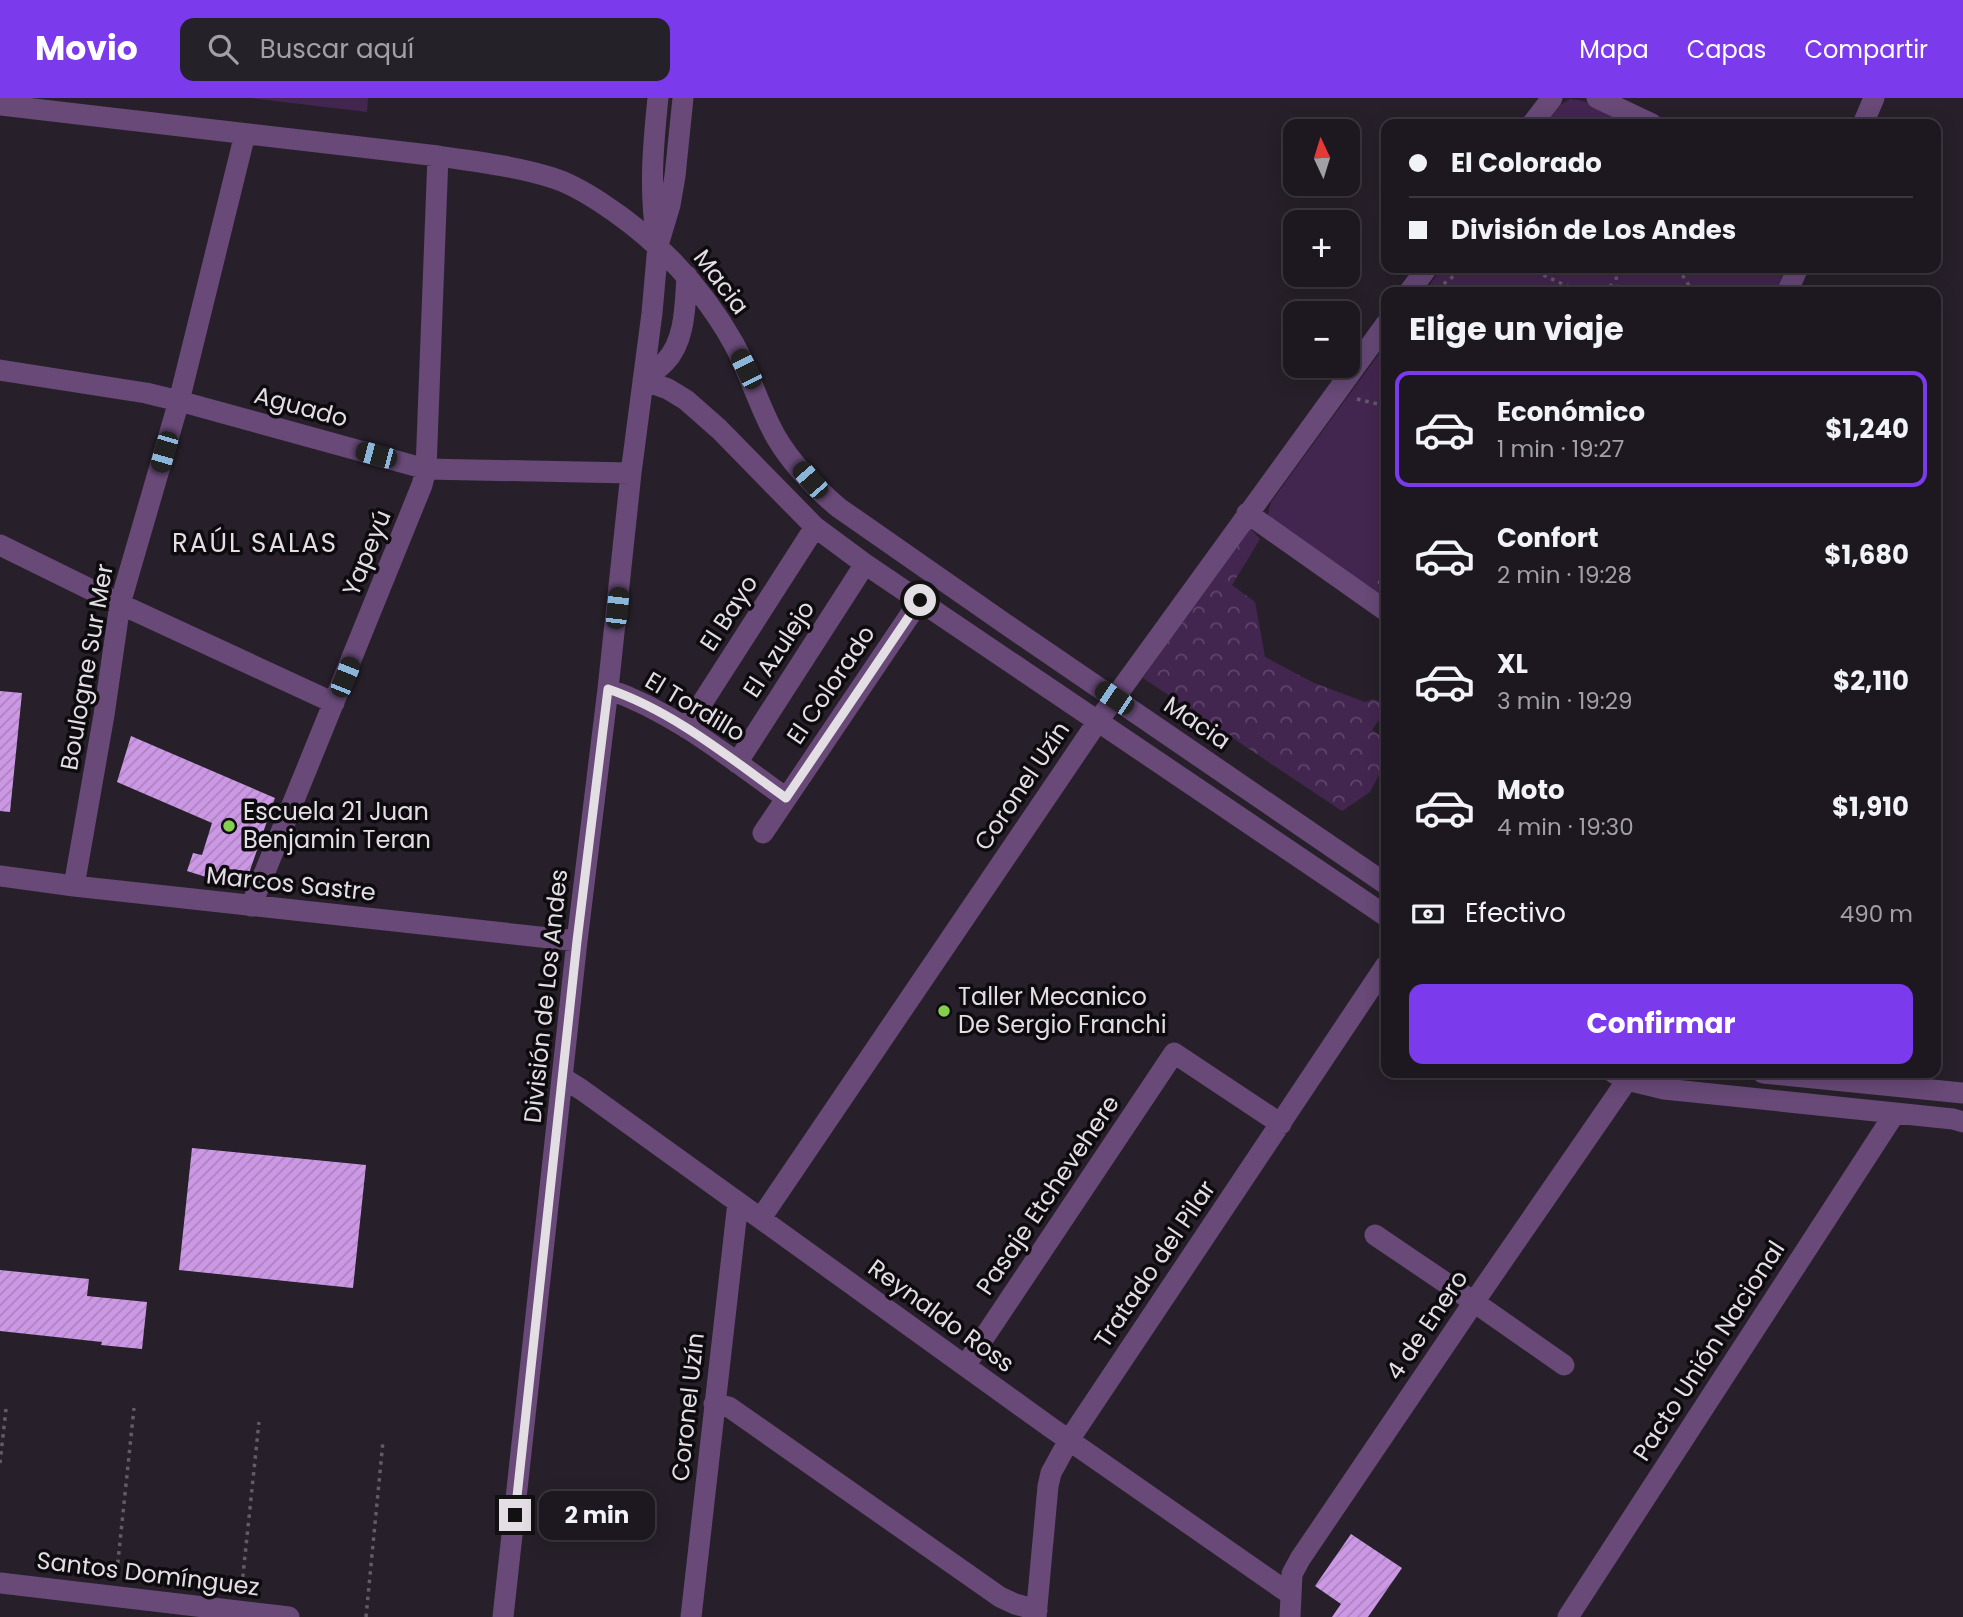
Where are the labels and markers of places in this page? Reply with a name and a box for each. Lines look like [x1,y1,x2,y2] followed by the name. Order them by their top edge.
[243,795,431,856] place label: Escuela 21 Juan Benjamin Teran
[221,818,237,834] marker: Escuela 21 Juan Benjamin Teran
[958,980,1167,1041] place label: Taller Mecanico De Sergio Franchi
[936,1003,952,1019] marker: Taller Mecanico De Sergio Franchi

